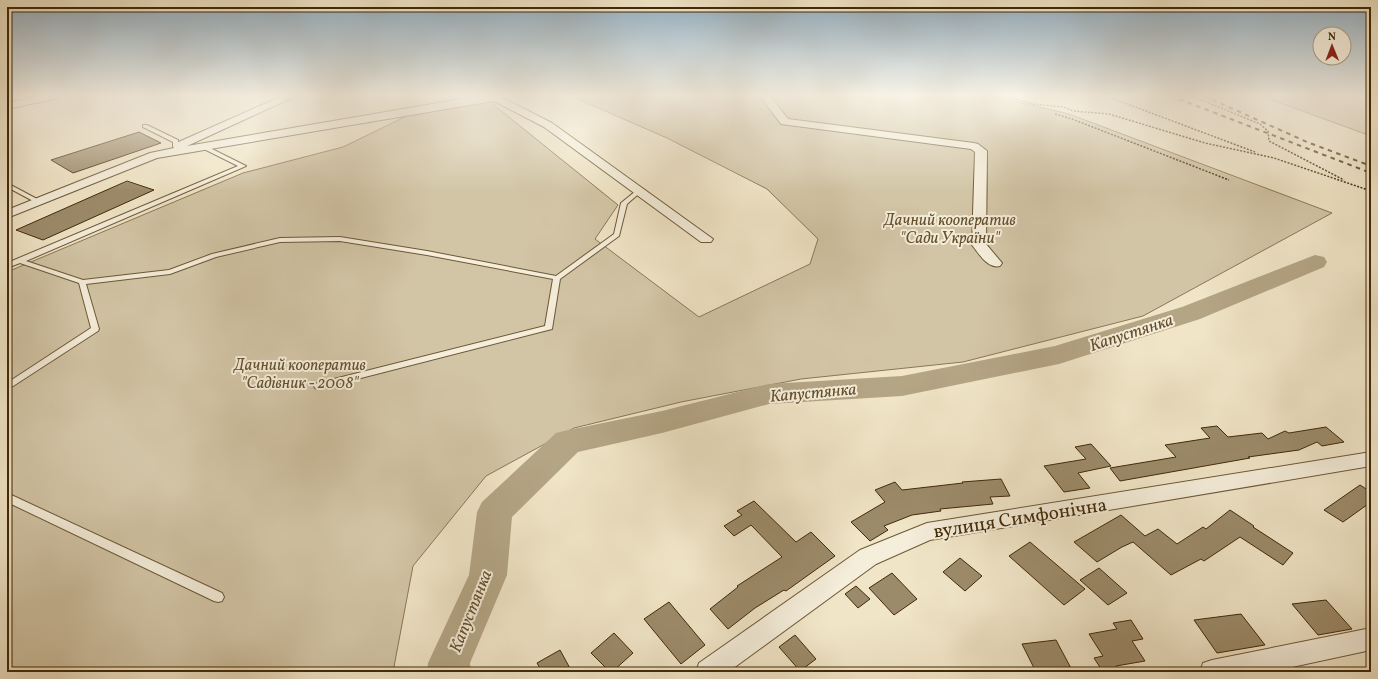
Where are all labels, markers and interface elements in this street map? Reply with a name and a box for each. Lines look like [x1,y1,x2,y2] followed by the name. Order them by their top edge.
[1312,26,1352,66] north arrow
[1328,30,1336,45] text: N
[883,210,1016,250] park label: Дачний кооператив "Сади України"
[1087,309,1176,358] water label: Капустянка
[233,355,366,395] park label: Дачний кооператив "Садівник - 2008"
[769,378,857,409] water label: Капустянка
[932,492,1109,546] street label: вулиця Симфонічна
[444,567,498,656] water label: Капустянка

